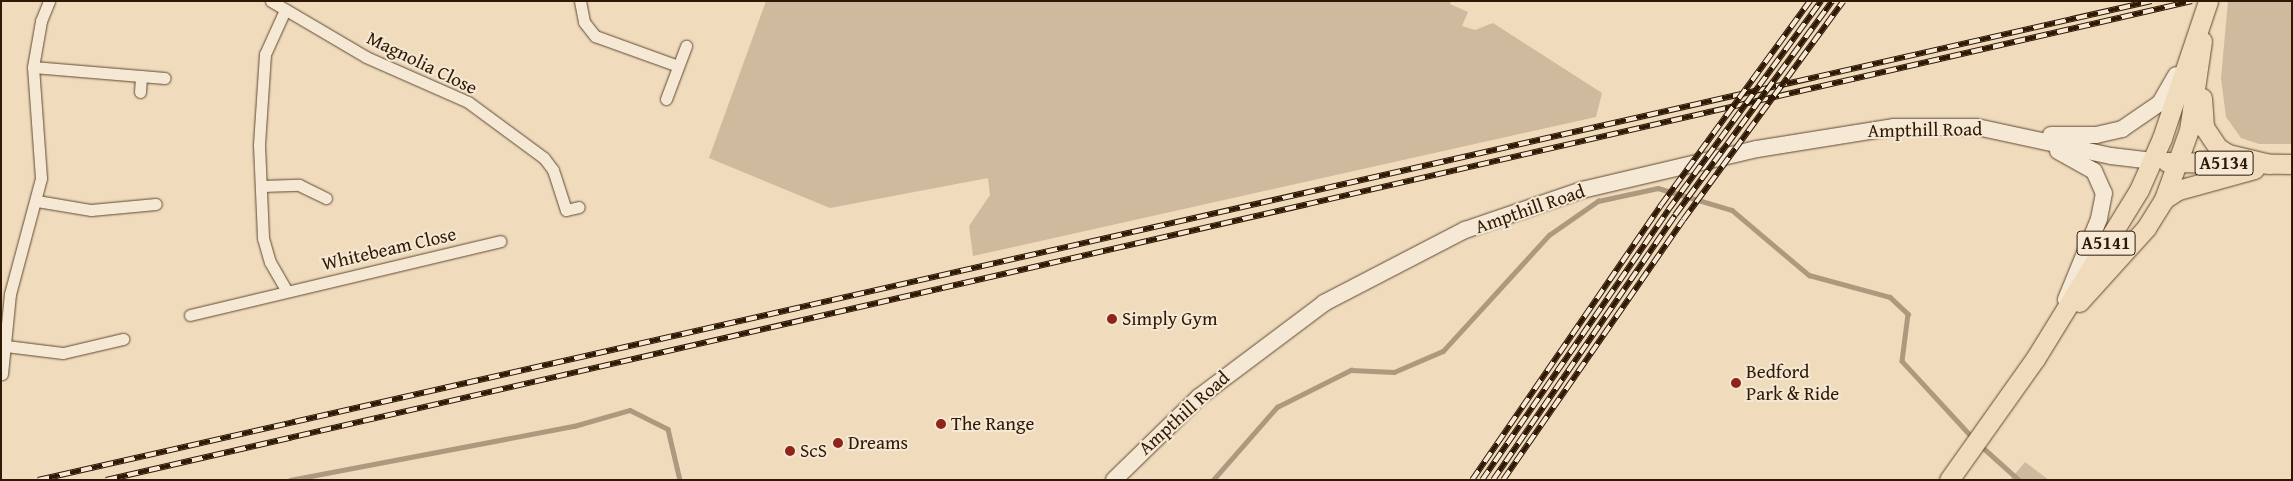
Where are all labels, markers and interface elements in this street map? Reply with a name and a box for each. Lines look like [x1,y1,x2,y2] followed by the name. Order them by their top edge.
[363,26,481,100] street label: Magnolia Close
[1868,118,1982,142] street label: Ampthill Road
[2194,148,2254,178] road number: A5134
[1472,180,1588,238] street label: Ampthill Road
[320,222,458,276] street label: Whitebeam Close
[2076,228,2136,258] road number: A5141
[1122,308,1218,330] place label: Simply Gym
[1106,313,1118,325] marker: Simply Gym
[1746,361,1839,405] place label: Bedford Park & Ride
[1134,366,1234,460] street label: Ampthill Road
[1730,377,1742,389] marker: Bedford Park & Ride
[951,413,1034,435] place label: The Range
[935,418,947,430] marker: The Range
[848,432,908,454] place label: Dreams
[832,437,844,449] marker: Dreams
[800,440,827,462] place label: ScS
[784,445,796,457] marker: ScS

